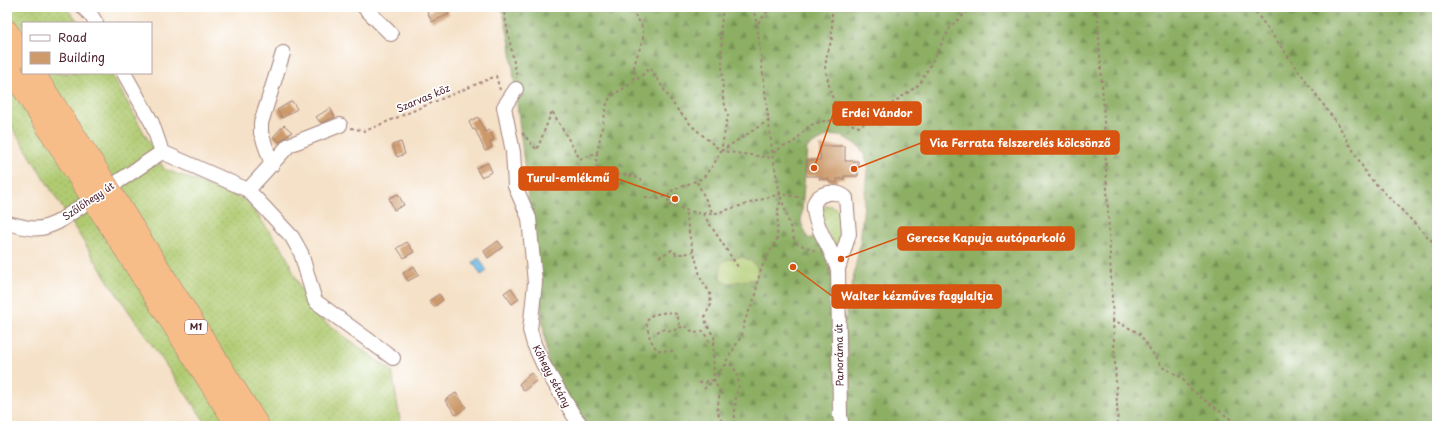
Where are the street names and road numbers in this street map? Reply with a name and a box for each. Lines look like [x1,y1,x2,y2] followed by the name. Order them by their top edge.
[394,80,452,116] street label: Szarvas köz
[59,178,117,224] street label: Szőlőhegy út
[185,320,207,334] road number: M1
[830,324,847,386] street label: Panoráma út
[530,342,575,410] street label: Kőhegy sétány

